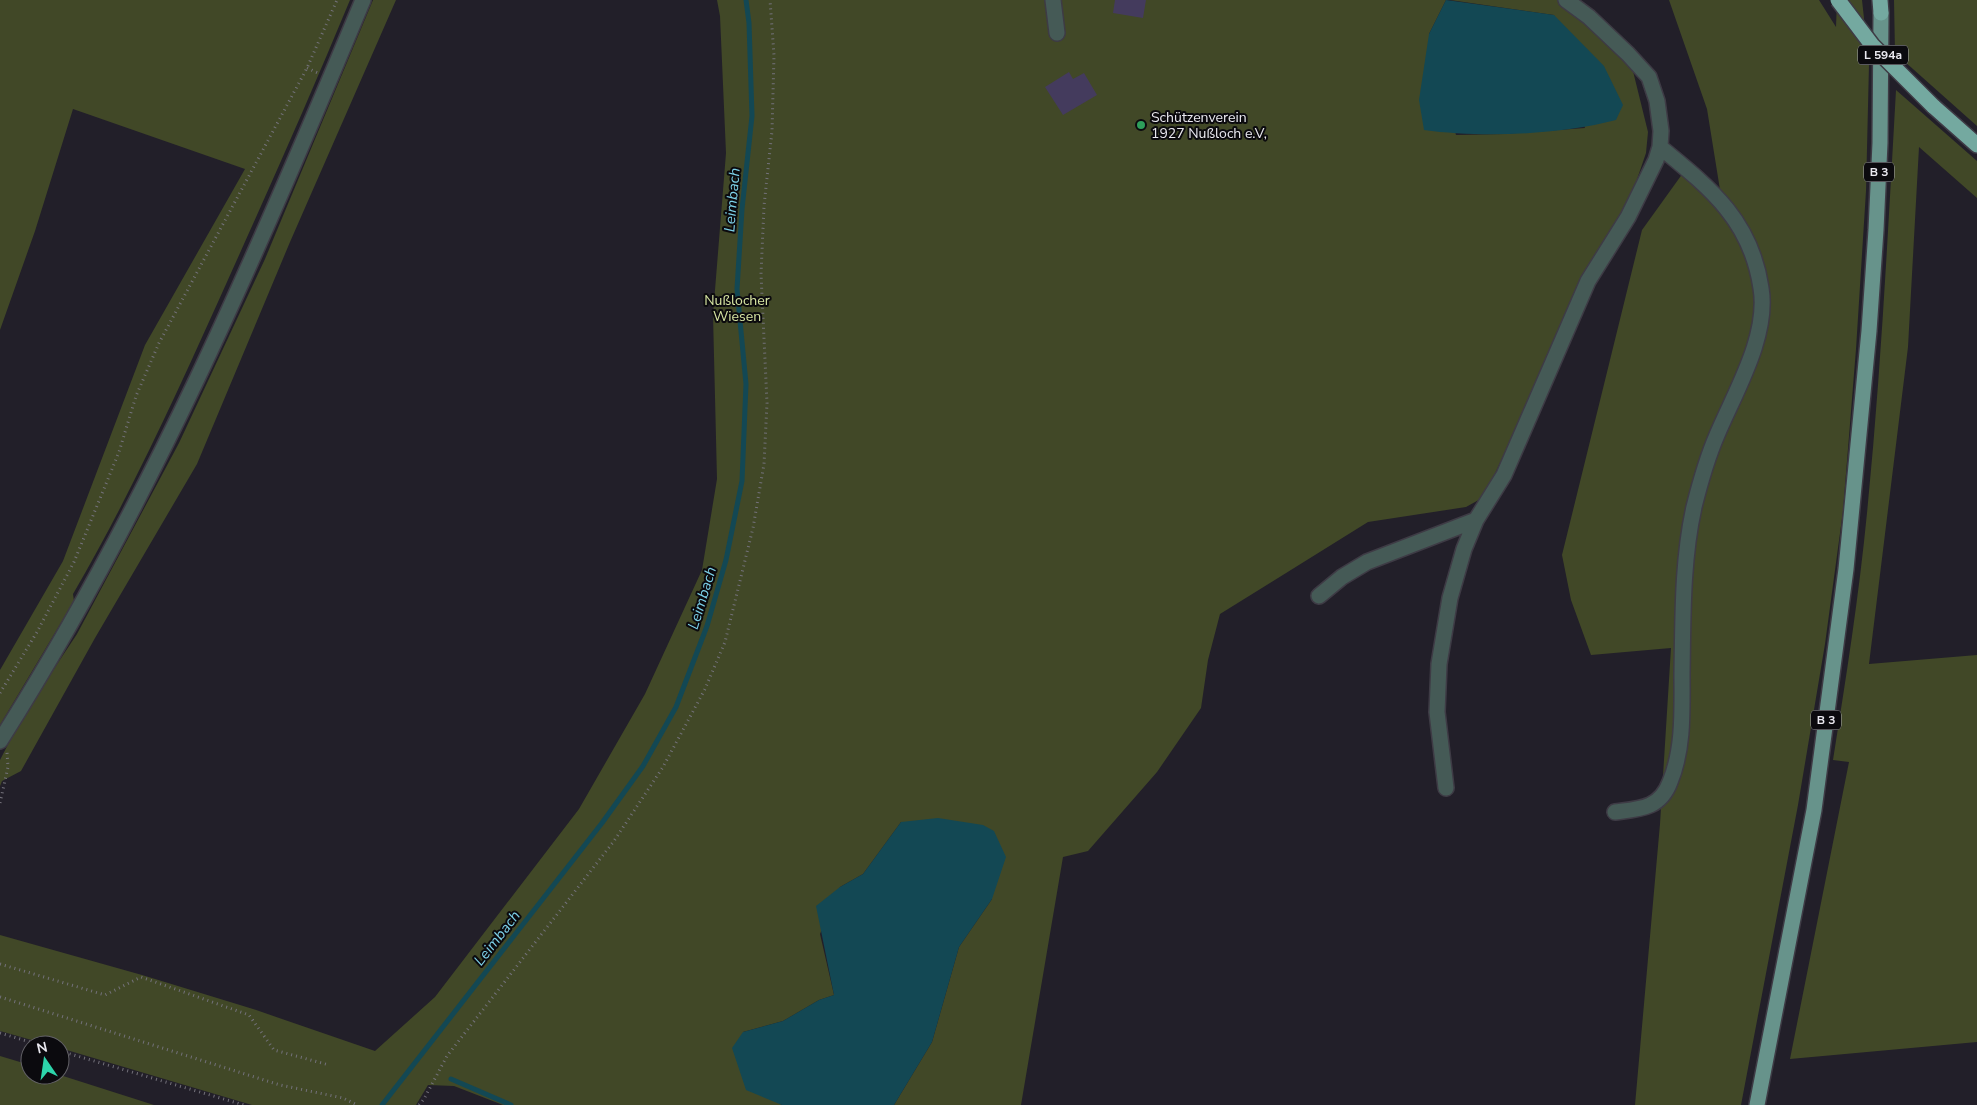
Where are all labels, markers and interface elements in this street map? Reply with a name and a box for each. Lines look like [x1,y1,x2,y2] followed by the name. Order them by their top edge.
[1858,46,1908,64] road number: L 594a
[1151,108,1267,143] place label: Schützenverein 1927 Nußloch e.V,
[1135,119,1147,131] marker: Schützenverein 1927 Nußloch e.V,
[1864,162,1894,182] road number: B 3
[719,167,745,233] water label: Leimbach
[704,291,770,326] park label: Nußlocher Wiesen
[683,564,721,632] water label: Leimbach
[1811,710,1841,730] road number: B 3
[469,906,525,970] water label: Leimbach
[20,1035,70,1085] north arrow
[35,1037,49,1058] text: N

